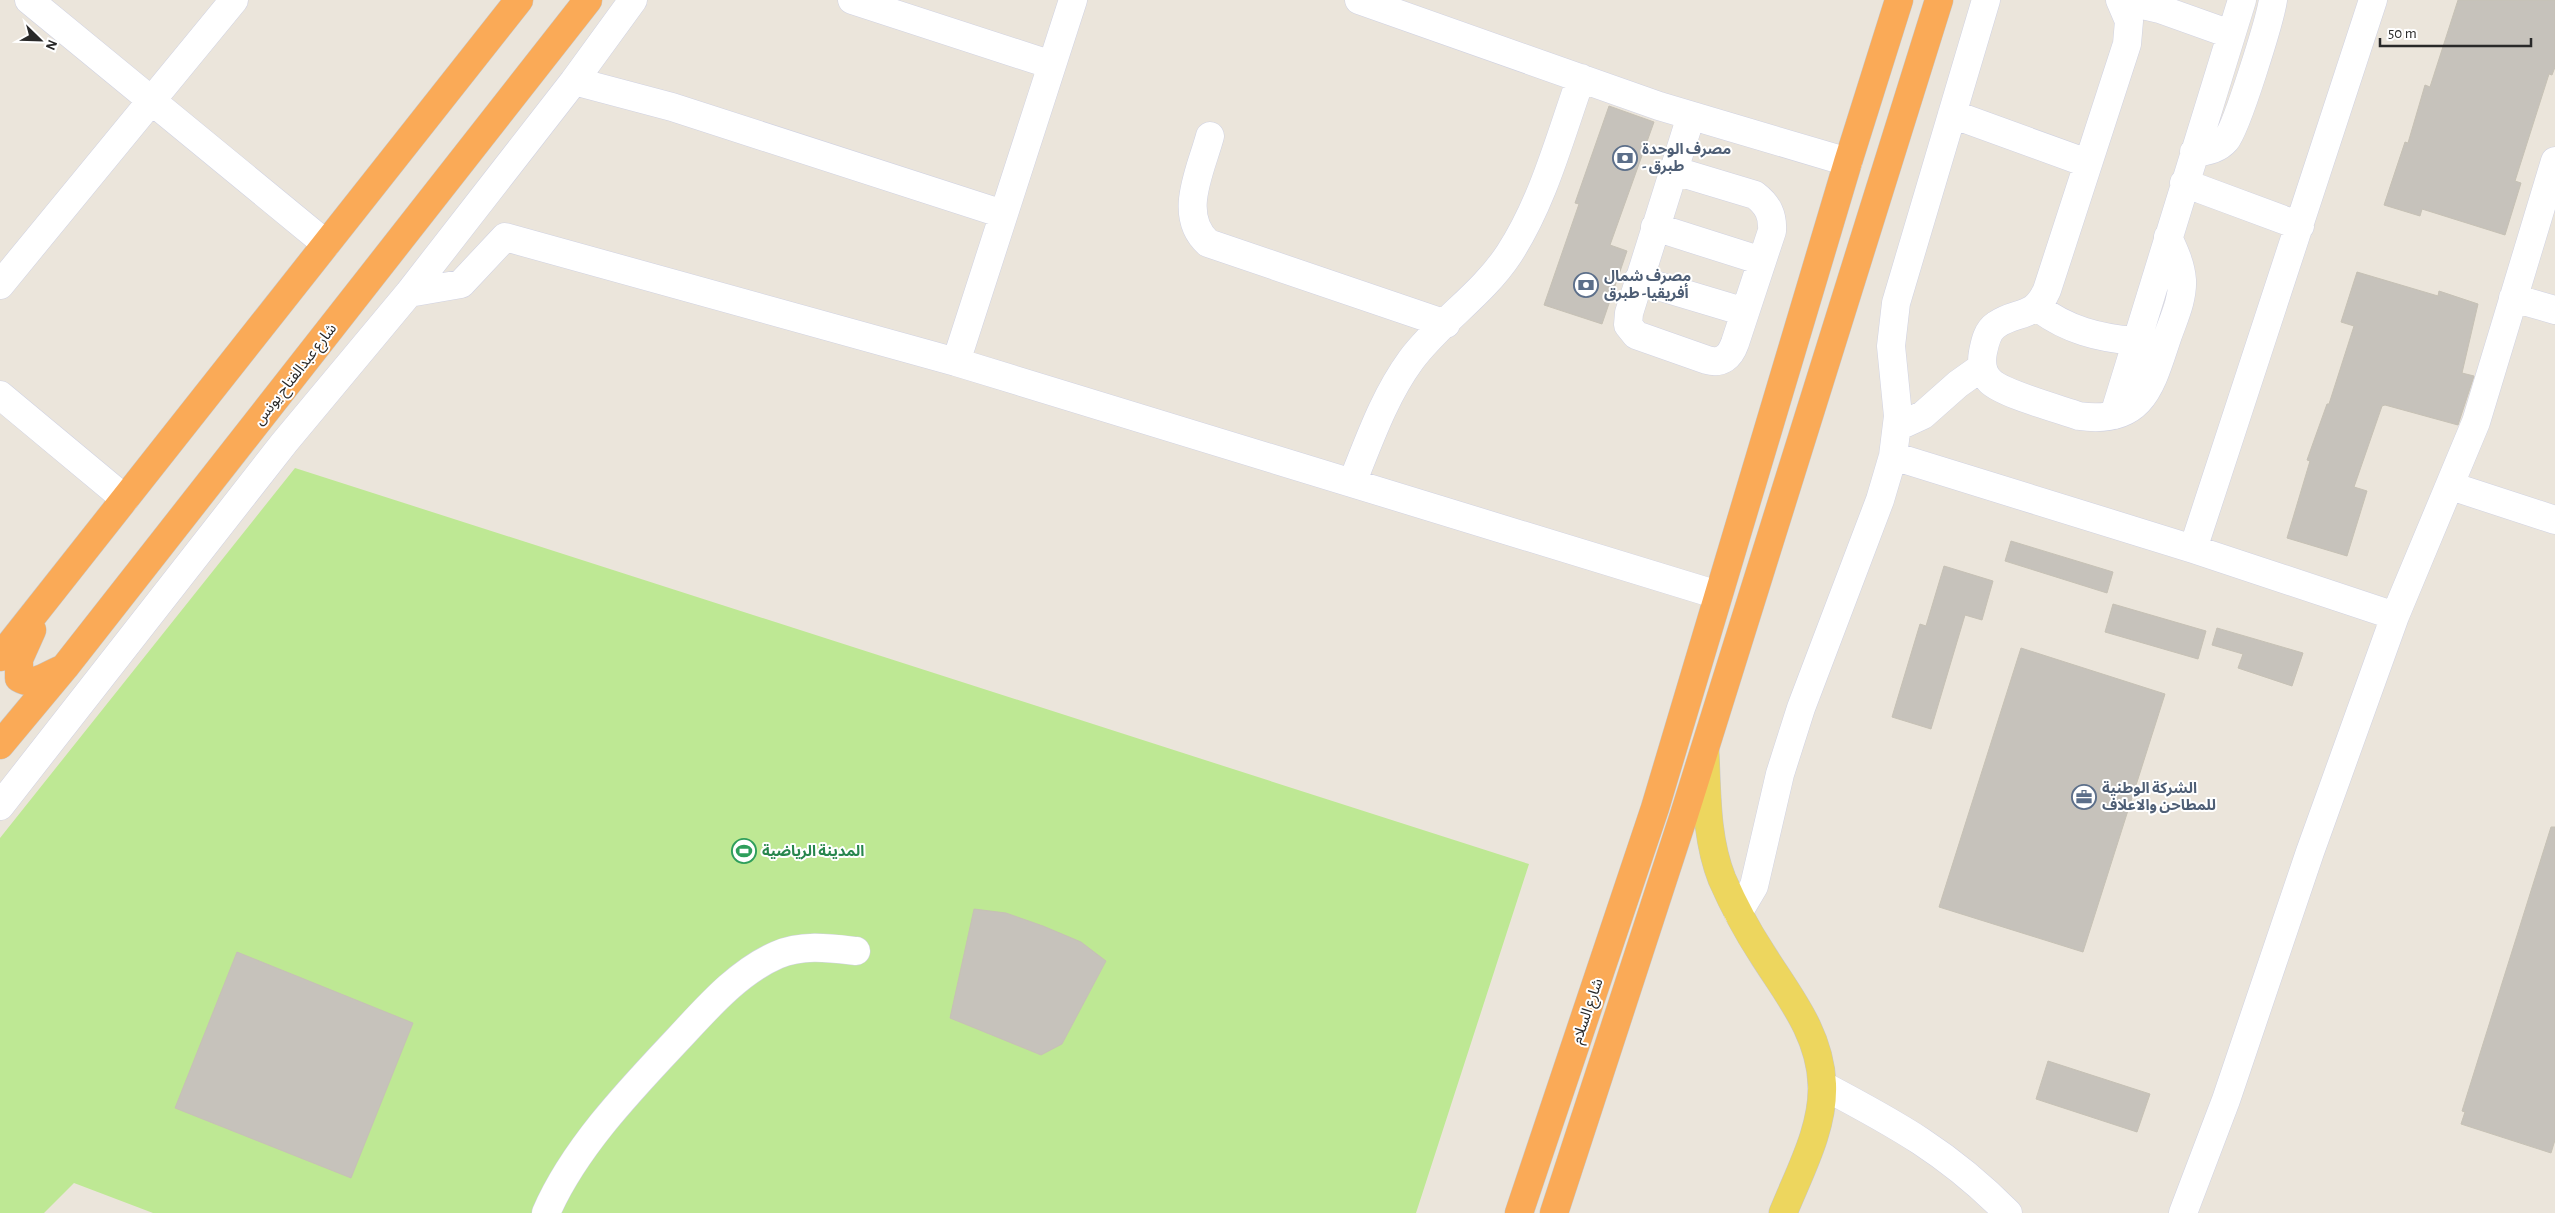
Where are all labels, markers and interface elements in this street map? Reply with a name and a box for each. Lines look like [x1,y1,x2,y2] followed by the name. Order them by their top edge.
[15,15,65,65] north arrow
[2380,15,2531,47] scale bar
[2388,26,2417,41] text: 50 m
[43,37,59,52] text: N
[1642,141,1731,175] place label: مصرف الوحدة - طبرق
[1612,145,1638,171] bank icon: مصرف الوحدة - طبرق
[1604,268,1691,302] place label: مصرف شمال أفريقيا- طبرق
[1573,272,1599,298] bank icon: مصرف شمال أفريقيا- طبرق
[251,321,343,430] street label: شارع عبدالفتاح يونس
[2102,780,2216,814] place label: الشركة الوطنية للمطاحن والاعلاف
[2071,784,2097,810] office icon: الشركة الوطنية للمطاحن والاعلاف
[731,838,757,864] sports icon: المدينة الرياضية
[762,843,864,860] place label: المدينة الرياضية
[1569,976,1610,1047] street label: شارع السلام

